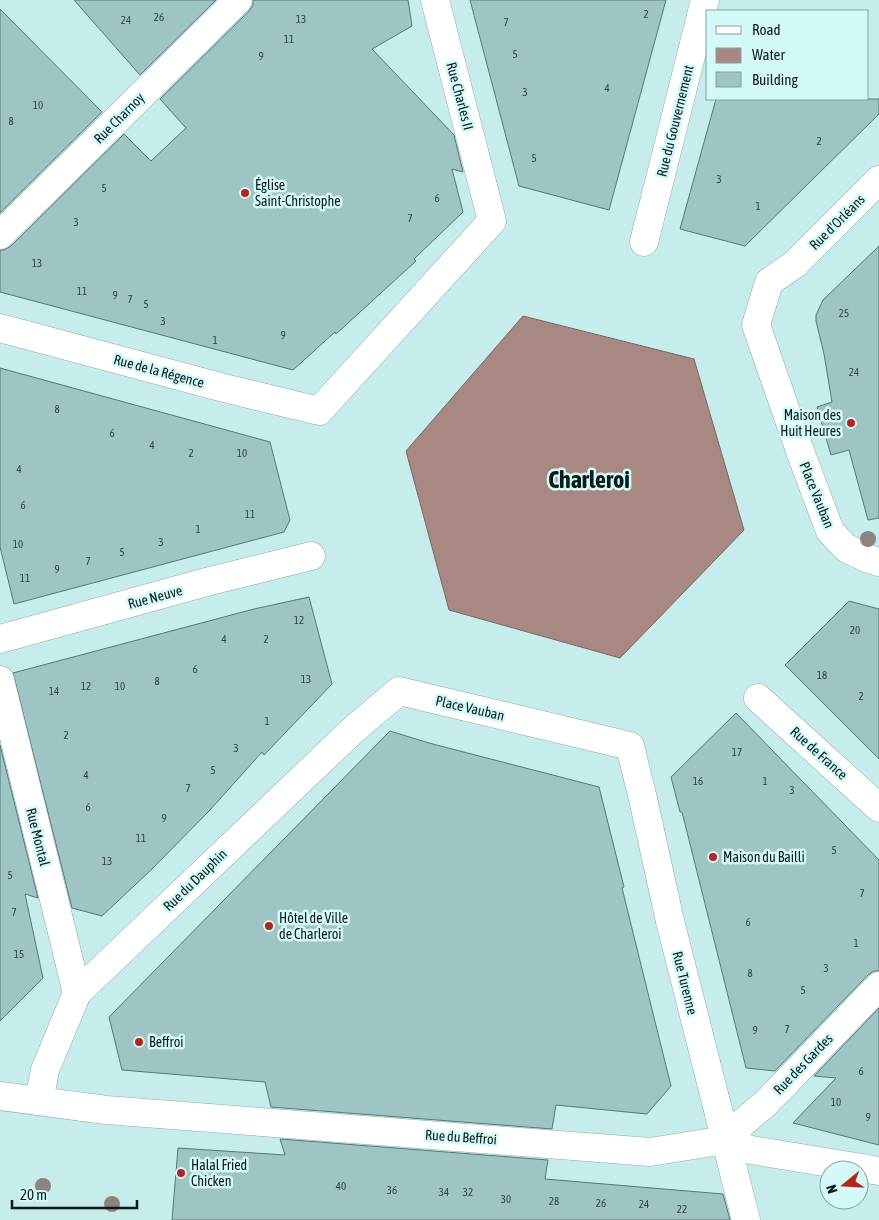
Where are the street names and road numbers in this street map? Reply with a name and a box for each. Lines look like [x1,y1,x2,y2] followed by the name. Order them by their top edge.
[443,60,477,132] street label: Rue Charles II
[653,63,697,179] street label: Rue du Gouvernement
[90,89,148,147] street label: Rue Charnoy
[806,191,868,253] street label: Rue d'Orléans
[112,351,206,391] street label: Rue de la Régence
[796,459,838,531] street label: Place Vauban
[126,582,184,612] street label: Rue Neuve
[434,692,506,724] street label: Place Vauban
[787,723,851,783] street label: Rue de France
[23,806,53,868] street label: Rue Montal
[160,846,230,914] street label: Rue du Dauphin
[669,950,701,1016] street label: Rue Turenne
[770,1030,836,1098] street label: Rue des Gardes
[425,1127,497,1147] street label: Rue du Beffroi

